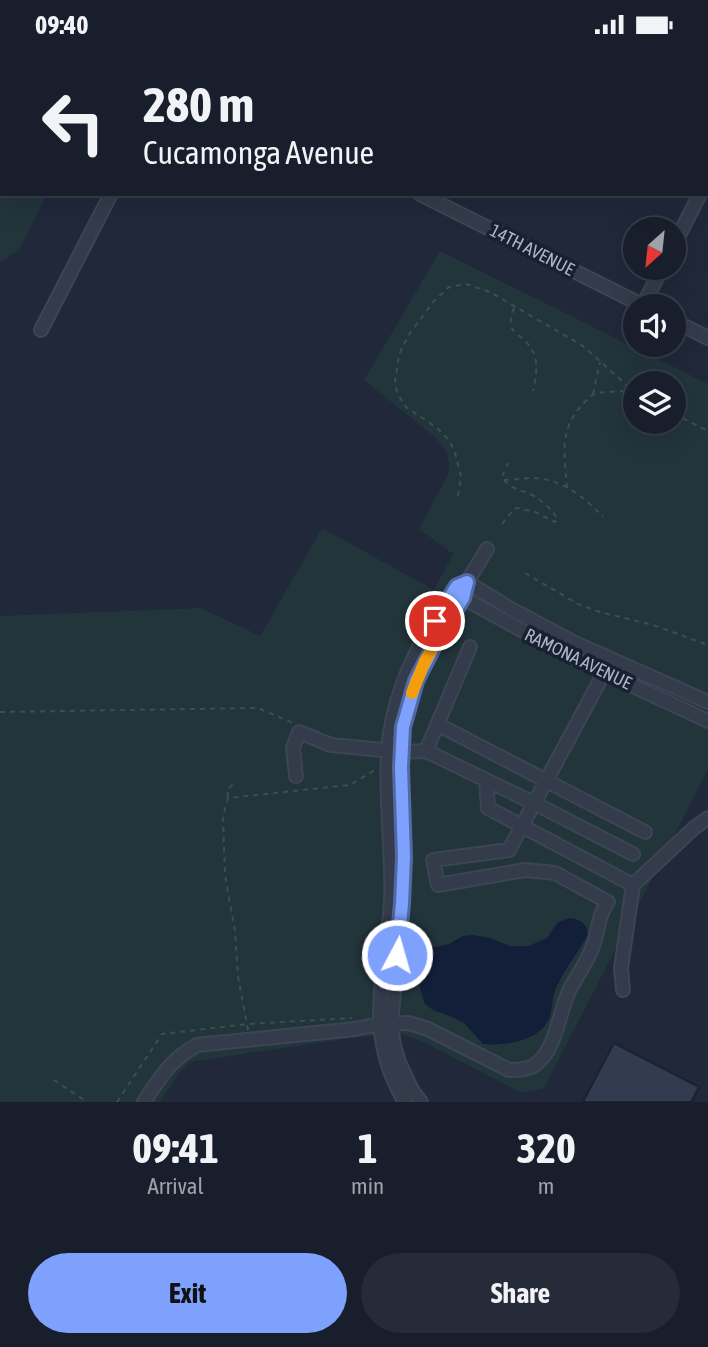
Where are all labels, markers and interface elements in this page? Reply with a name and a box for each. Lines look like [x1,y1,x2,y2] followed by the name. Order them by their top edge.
[35,10,89,40] text: 09:40
[143,76,254,132] text: 280 m
[28,77,119,168] icon: left
[143,134,374,171] text: Cucamonga Avenue
[623,217,686,280] north arrow
[623,217,686,434] map controls
[487,219,578,280] street label: 14TH AVENUE
[623,294,686,357] button: sound
[623,371,686,434] button: layers
[405,591,465,651] pin
[416,602,454,640] icon: arrive
[521,624,635,694] street label: RAMONA AVENUE
[360,918,434,992] position arrow
[132,1124,219,1172] text: 09:41
[358,1124,377,1172] text: 1
[516,1124,576,1172] text: 320
[147,1173,204,1199] text: Arrival
[351,1173,384,1199] text: min
[538,1173,554,1199] text: m
[28,1253,347,1333] button: Exit
[361,1253,680,1333] button: Share

